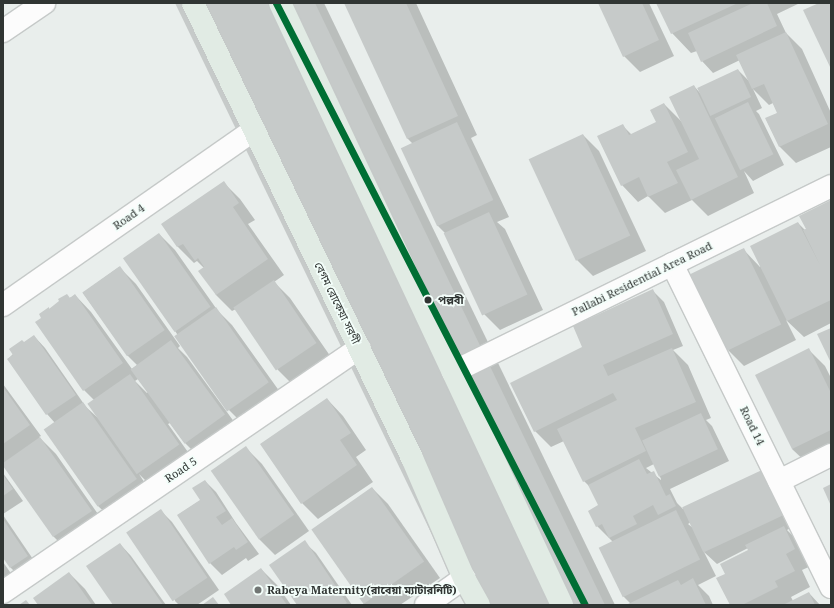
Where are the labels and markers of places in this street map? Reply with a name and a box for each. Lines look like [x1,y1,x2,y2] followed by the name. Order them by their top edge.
[421,293,435,307] marker: পল্লবী
[438,293,464,307] place label: পল্লবী
[267,583,457,597] place label: Rabeya Maternity(রাবেয়া ম্যাটারনিটি)
[252,584,264,596] marker: Rabeya Maternity(রাবেয়া ম্যাটারনিটি)

